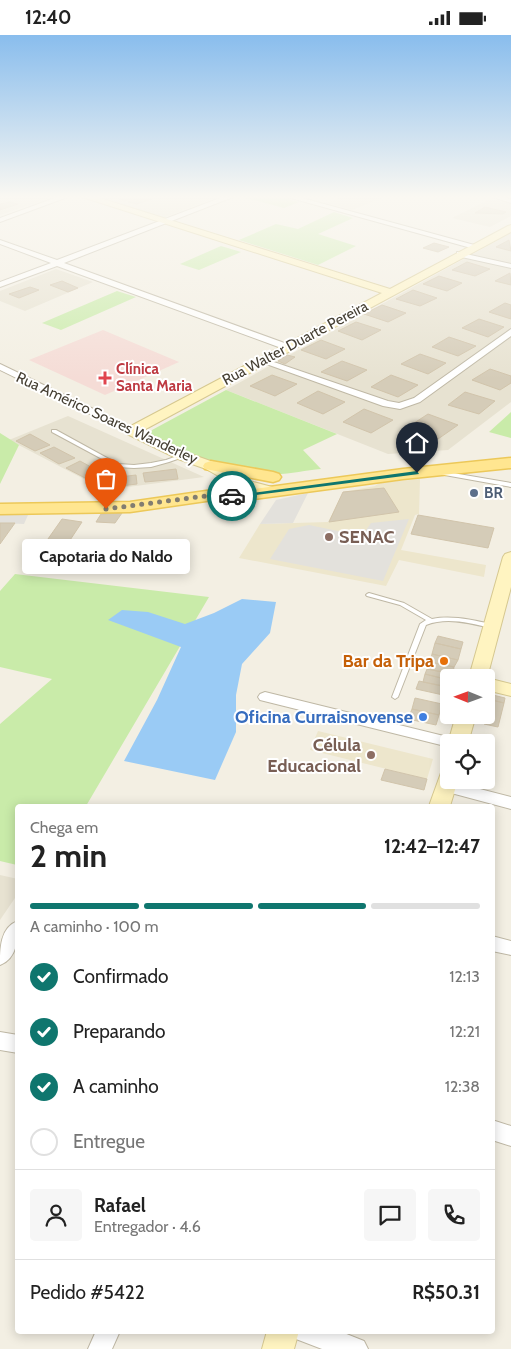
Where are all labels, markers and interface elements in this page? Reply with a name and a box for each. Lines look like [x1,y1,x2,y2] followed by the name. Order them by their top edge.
[25,6,72,29] text: 12:40
[219,297,372,389] street label: Rua Walter Duarte Pereira
[116,360,193,395] place label: Clínica Santa Maria
[13,368,201,468] street label: Rua Américo Soares Wanderley
[98,371,112,385] marker: Clínica Santa Maria
[396,422,438,473] pin
[403,429,431,457] icon: home
[85,458,127,509] pin
[92,465,120,493] icon: bag
[207,471,257,521] courier
[218,482,246,510] icon: car
[484,484,503,502] place label: BR
[468,487,480,499] marker: BR
[339,526,394,548] place label: SENAC
[323,531,335,543] marker: SENAC
[22,539,190,574] callout: Capotaria do Naldo
[39,547,173,566] text: Capotaria do Naldo
[342,650,434,672] place label: Bar da Tripa
[438,655,450,667] marker: Bar da Tripa
[440,669,495,724] north arrow
[440,669,495,789] map controls
[235,706,413,728] place label: Oficina Curraisnovense
[417,711,429,723] marker: Oficina Curraisnovense
[267,734,361,777] place label: Célula Educacional
[440,734,495,789] button: locate
[365,749,377,761] marker: Célula Educacional
[30,818,98,837] text: Chega em
[384,835,480,858] text: 12:42–12:47
[30,836,107,875] text: 2 min
[30,917,158,936] text: A caminho · 100 m
[30,963,58,991] icon: check
[73,965,169,988] text: Confirmado
[449,967,480,986] text: 12:13
[30,1018,58,1046] icon: check
[73,1020,166,1043] text: Preparando
[449,1022,480,1041] text: 12:21
[30,1073,58,1101] icon: check
[73,1075,159,1098] text: A caminho
[445,1077,480,1096] text: 12:38
[73,1130,145,1153] text: Entregue
[30,1189,82,1241] button: person
[364,1189,416,1241] button: chat
[428,1189,480,1241] button: phone
[94,1194,146,1217] text: Rafael
[94,1217,201,1236] text: Entregador · 4.6
[30,1281,145,1304] text: Pedido #5422
[412,1281,480,1304] text: R$50.31

